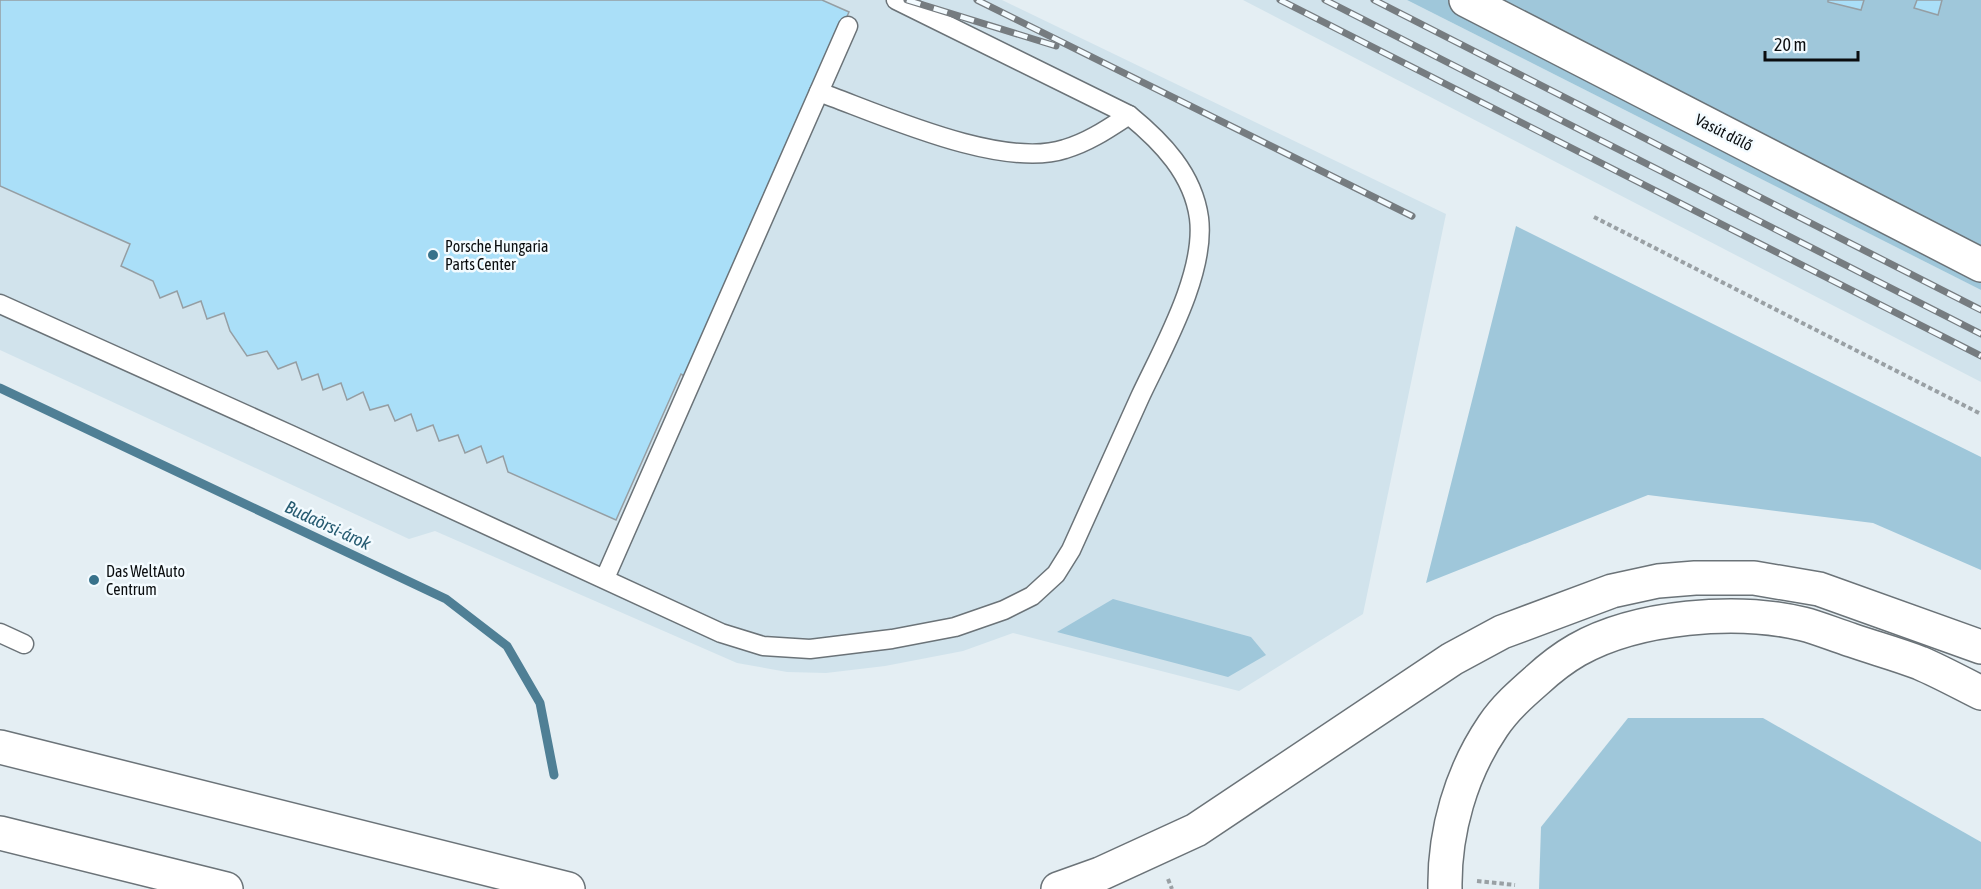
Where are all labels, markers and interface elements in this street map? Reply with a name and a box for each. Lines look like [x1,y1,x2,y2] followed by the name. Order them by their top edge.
[1765,24,1858,62] scale bar
[1774,34,1806,55] text: 20 m
[1692,110,1756,154] street label: Vasút dűlő
[445,237,548,273] place label: Porsche Hungaria Parts Center
[426,248,440,262] marker: Porsche Hungaria Parts Center
[282,496,375,554] water label: Budaörsi-árok
[106,562,185,598] place label: Das WeltAuto Centrum
[87,573,101,587] marker: Das WeltAuto Centrum

